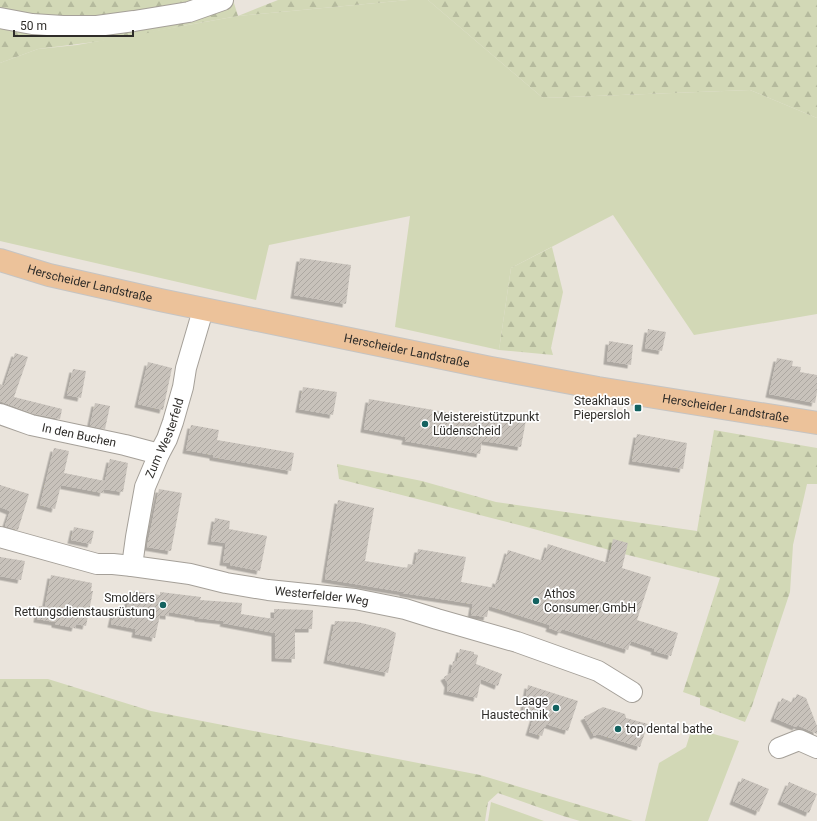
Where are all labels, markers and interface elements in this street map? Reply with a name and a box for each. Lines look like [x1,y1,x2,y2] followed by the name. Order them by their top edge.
[14,12,133,38] scale bar
[20,19,47,33] text: 50 m
[26,262,154,305] street label: Herscheider Landstraße
[343,331,471,370] street label: Herscheider Landstraße
[661,391,790,425] street label: Herscheider Landstraße
[573,394,630,422] place label: Steakhaus Piepersloh
[143,397,186,480] street label: Zum Westerfeld
[633,403,643,413] marker: Steakhaus Piepersloh
[433,410,539,438] place label: Meistereistützpunkt Lüdenscheid
[420,419,430,429] marker: Meistereistützpunkt Lüdenscheid
[41,420,118,450] street label: In den Buchen
[274,584,370,609] street label: Westerfelder Weg
[544,587,636,615] place label: Athos Consumer GmbH
[14,591,155,619] place label: Smolders Rettungsdienstausrüstung
[531,596,541,606] marker: Athos Consumer GmbH
[158,600,168,610] marker: Smolders Rettungsdienstausrüstung
[481,694,549,722] place label: Laage Haustechnik
[551,703,561,713] marker: Laage Haustechnik
[626,722,713,736] place label: top dental bathe
[613,724,623,734] marker: top dental bathe

